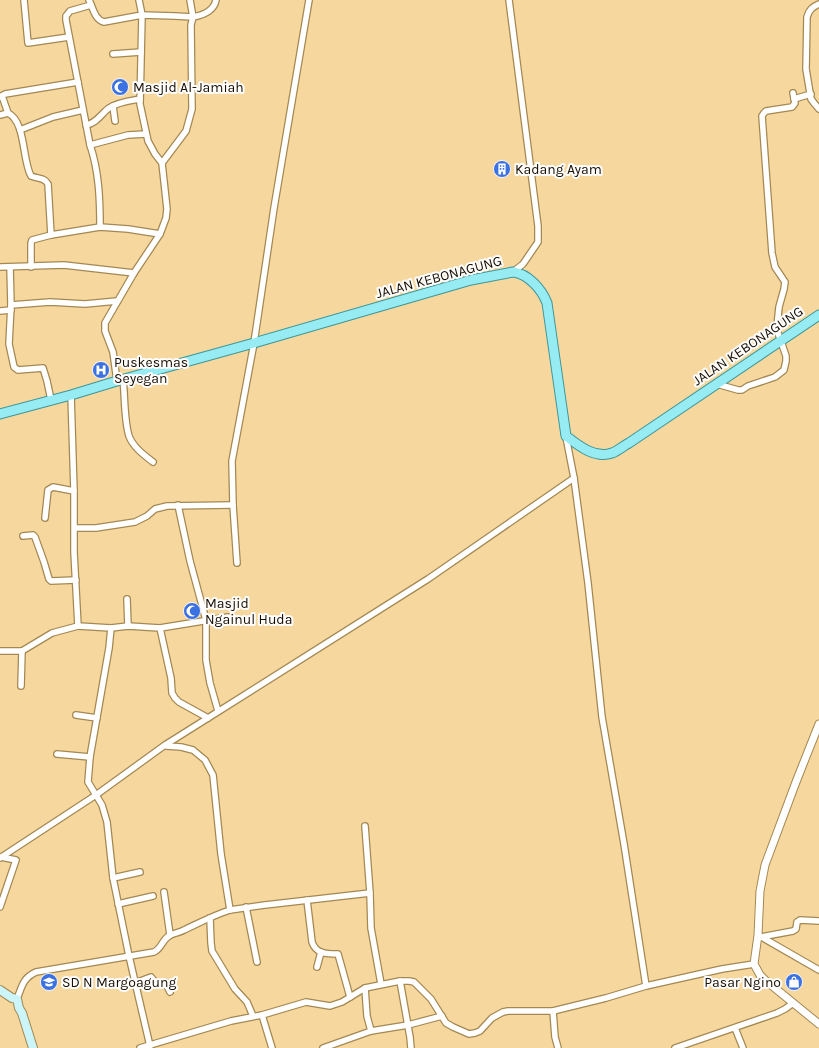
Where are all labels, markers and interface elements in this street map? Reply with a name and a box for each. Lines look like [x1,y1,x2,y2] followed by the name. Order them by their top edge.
[110,77,130,97] mosque icon: Masjid Al-Jamiah
[133,79,244,96] place label: Masjid Al-Jamiah
[492,159,512,179] building icon: Kadang Ayam
[515,161,602,178] place label: Kadang Ayam
[374,252,504,302] street label: JALAN KEBONAGUNG
[689,303,807,389] street label: JALAN KEBONAGUNG
[114,354,188,387] place label: Puskesmas Seyegan
[91,360,111,380] hospital icon: Puskesmas Seyegan
[205,595,292,628] place label: Masjid Ngainul Huda
[182,601,202,621] mosque icon: Masjid Ngainul Huda
[39,972,59,992] school or university icon: SD N Margoagung
[784,972,804,992] shop icon: Pasar Ngino
[62,974,176,991] place label: SD N Margoagung
[704,974,781,991] place label: Pasar Ngino

